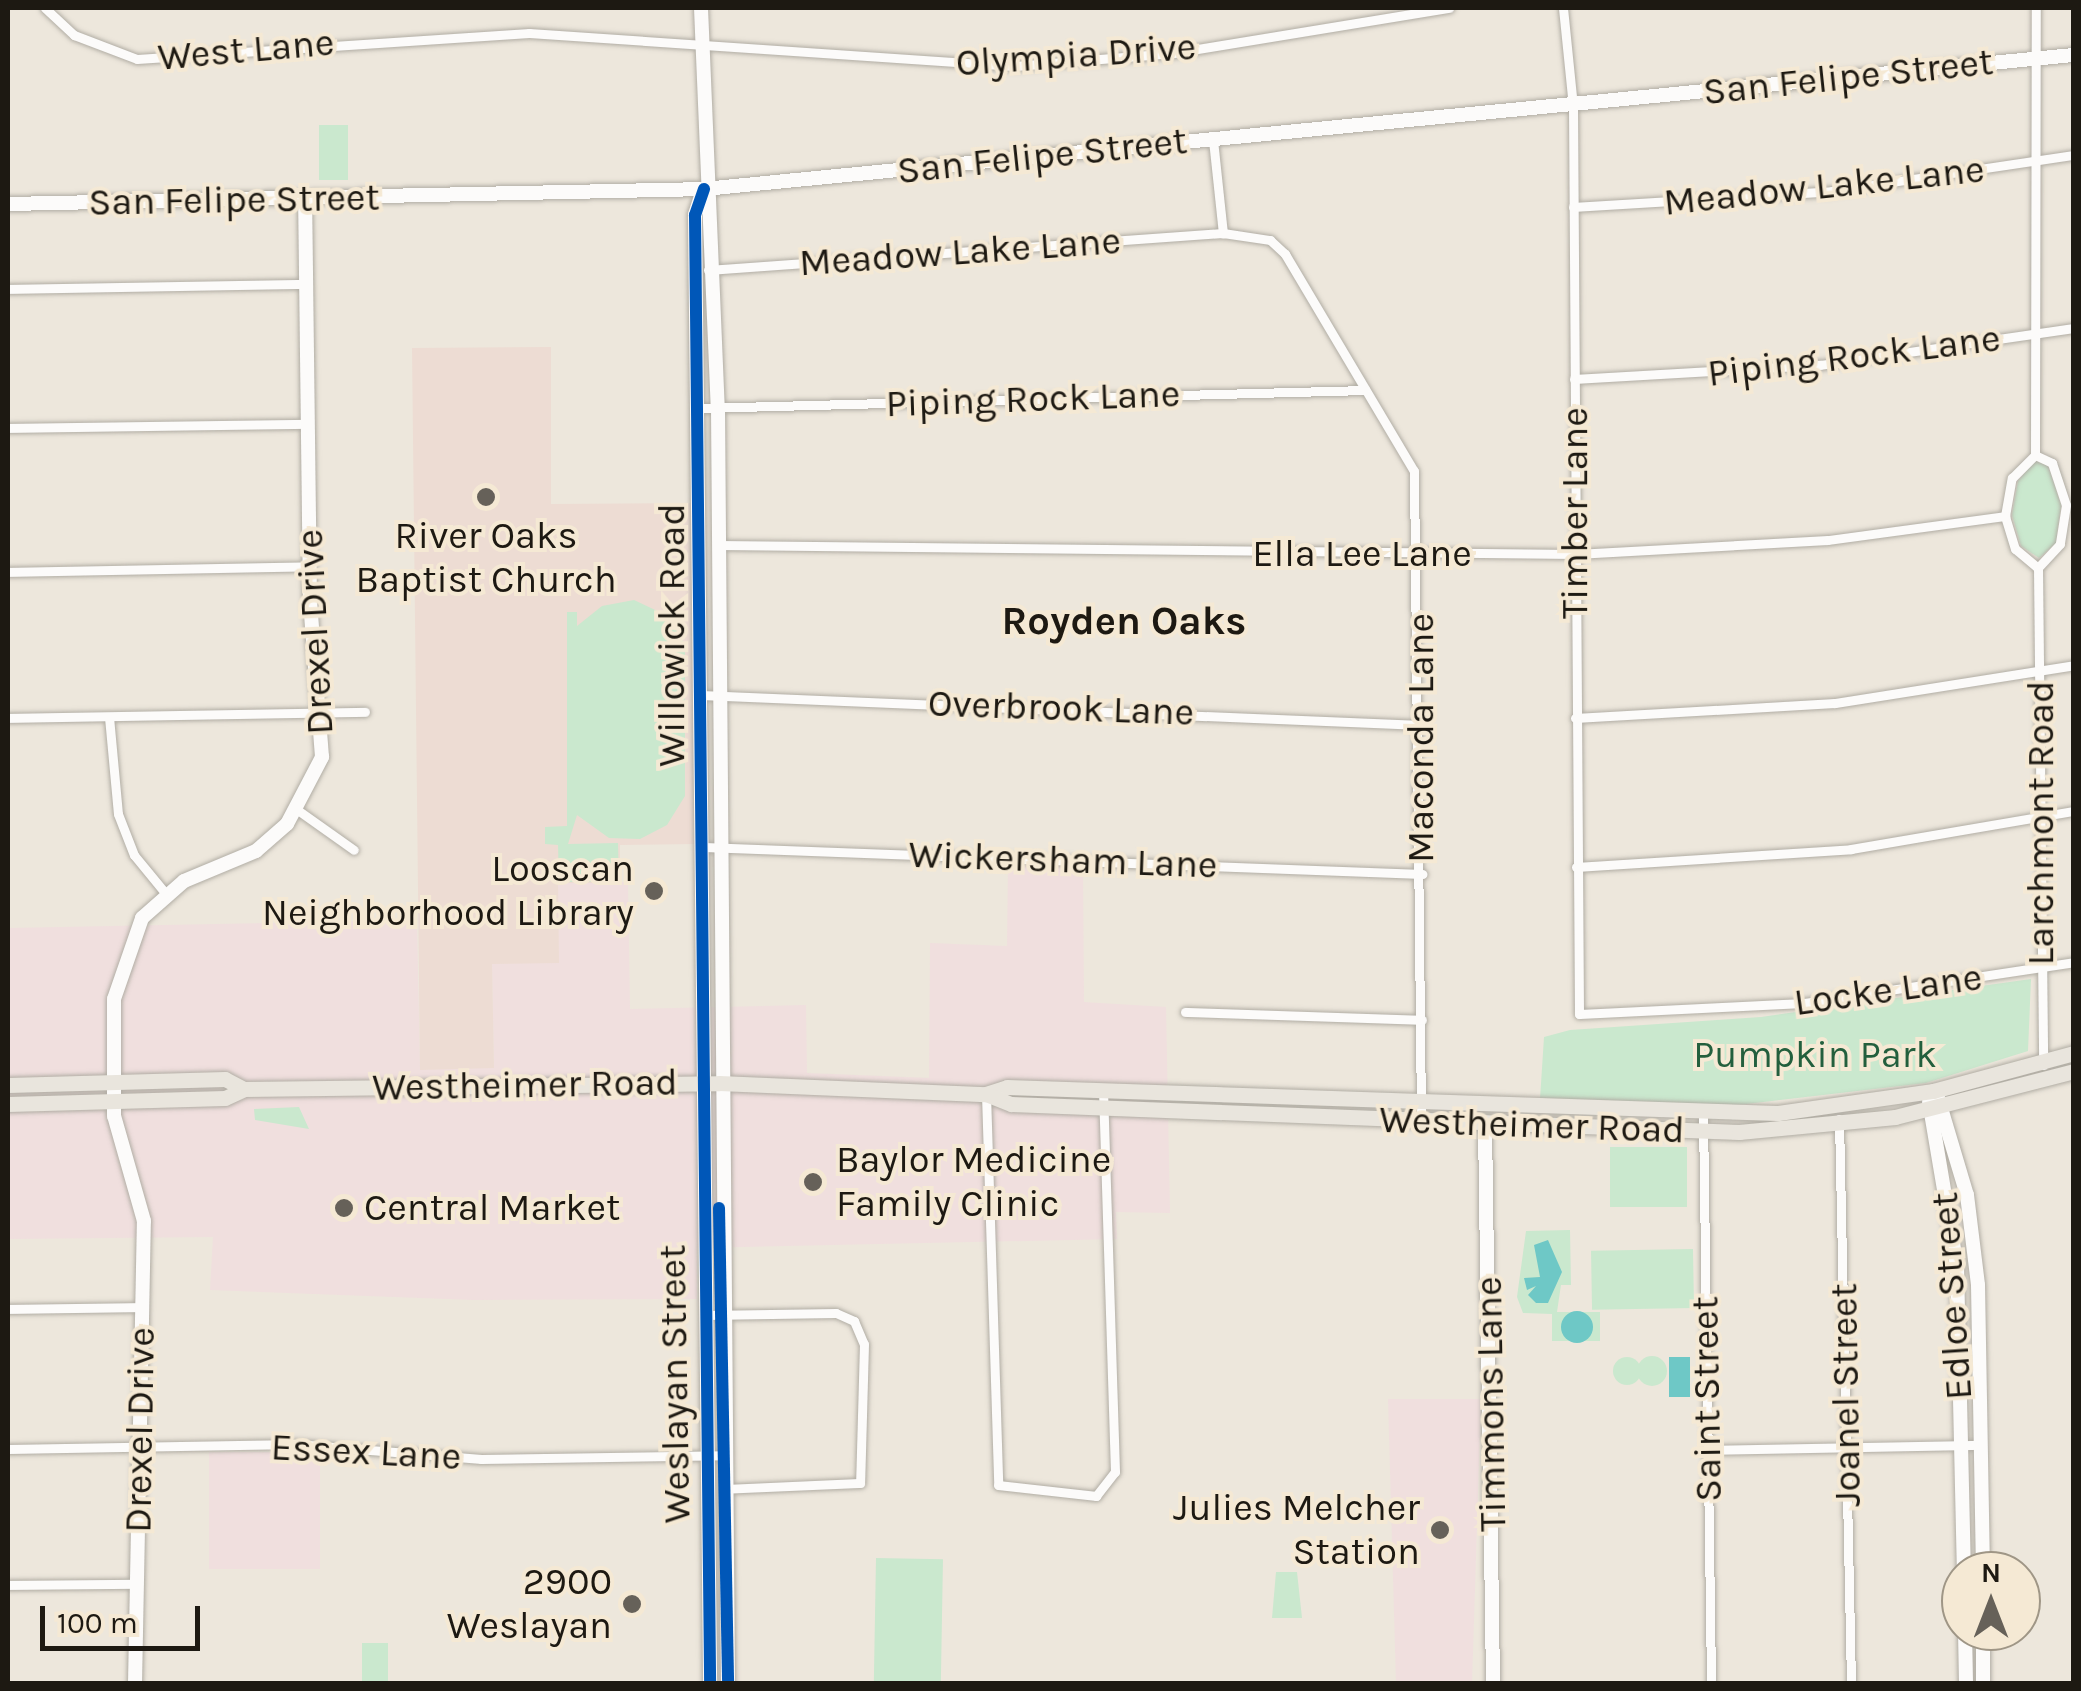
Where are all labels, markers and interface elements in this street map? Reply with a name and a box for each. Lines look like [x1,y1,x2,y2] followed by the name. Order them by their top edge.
[156,20,336,80] street label: West Lane
[954,24,1198,86] street label: Olympia Drive
[1701,39,1995,115] street label: San Felipe Street
[895,118,1189,194] street label: San Felipe Street
[1661,146,1987,226] street label: Meadow Lake Lane
[88,175,380,225] street label: San Felipe Street
[798,218,1122,286] street label: Meadow Lake Lane
[1705,315,2003,397] street label: Piping Rock Lane
[885,371,1181,427] street label: Piping Rock Lane
[1552,407,1598,619] street label: Timber Lane
[475,486,497,508] marker: River Oaks Baptist Church
[649,503,695,767] street label: Willowick Road
[355,513,617,602] place label: River Oaks Baptist Church
[287,528,343,736] street label: Drexel Drive
[1252,531,1472,577] street label: Ella Lee Lane
[1002,597,1246,645] district label: Royden Oaks
[1398,613,1444,863] street label: Maconda Lane
[927,681,1195,735] street label: Overbrook Lane
[2018,681,2064,965] street label: Larchmont Road
[908,832,1218,888] street label: Wickersham Lane
[262,846,634,936] place label: Looscan Neighborhood Library
[643,880,665,902] marker: Looscan Neighborhood Library
[1791,954,1985,1026] street label: Locke Lane
[1693,1032,1937,1078] park label: Pumpkin Park
[372,1060,678,1110] street label: Westheimer Road
[1378,1097,1686,1153] street label: Westheimer Road
[836,1137,1111,1226] place label: Baylor Medicine Family Clinic
[800,1169,826,1195] marker: Baylor Medicine Family Clinic
[364,1185,620,1231] place label: Central Market
[1922,1191,1982,1401] street label: Edloe Street
[333,1197,355,1219] marker: Central Market
[650,1244,700,1524] street label: Weslayan Street
[1466,1276,1516,1532] street label: Timmons Lane
[1821,1283,1871,1507] street label: Joanel Street
[1682,1296,1732,1502] street label: Saint Street
[115,1327,165,1533] street label: Drexel Drive
[270,1424,462,1480] street label: Essex Lane
[1173,1485,1420,1575] place label: Julies Melcher Station
[1429,1519,1451,1541] marker: Julies Melcher Station
[1941,1551,2041,1651] north arrow
[1981,1556,2001,1589] text: N
[447,1559,612,1648] place label: 2900 Weslayan
[45,1586,205,1648] scale bar
[621,1593,643,1615] marker: 2900 Weslayan
[57,1605,138,1641] text: 100 m

